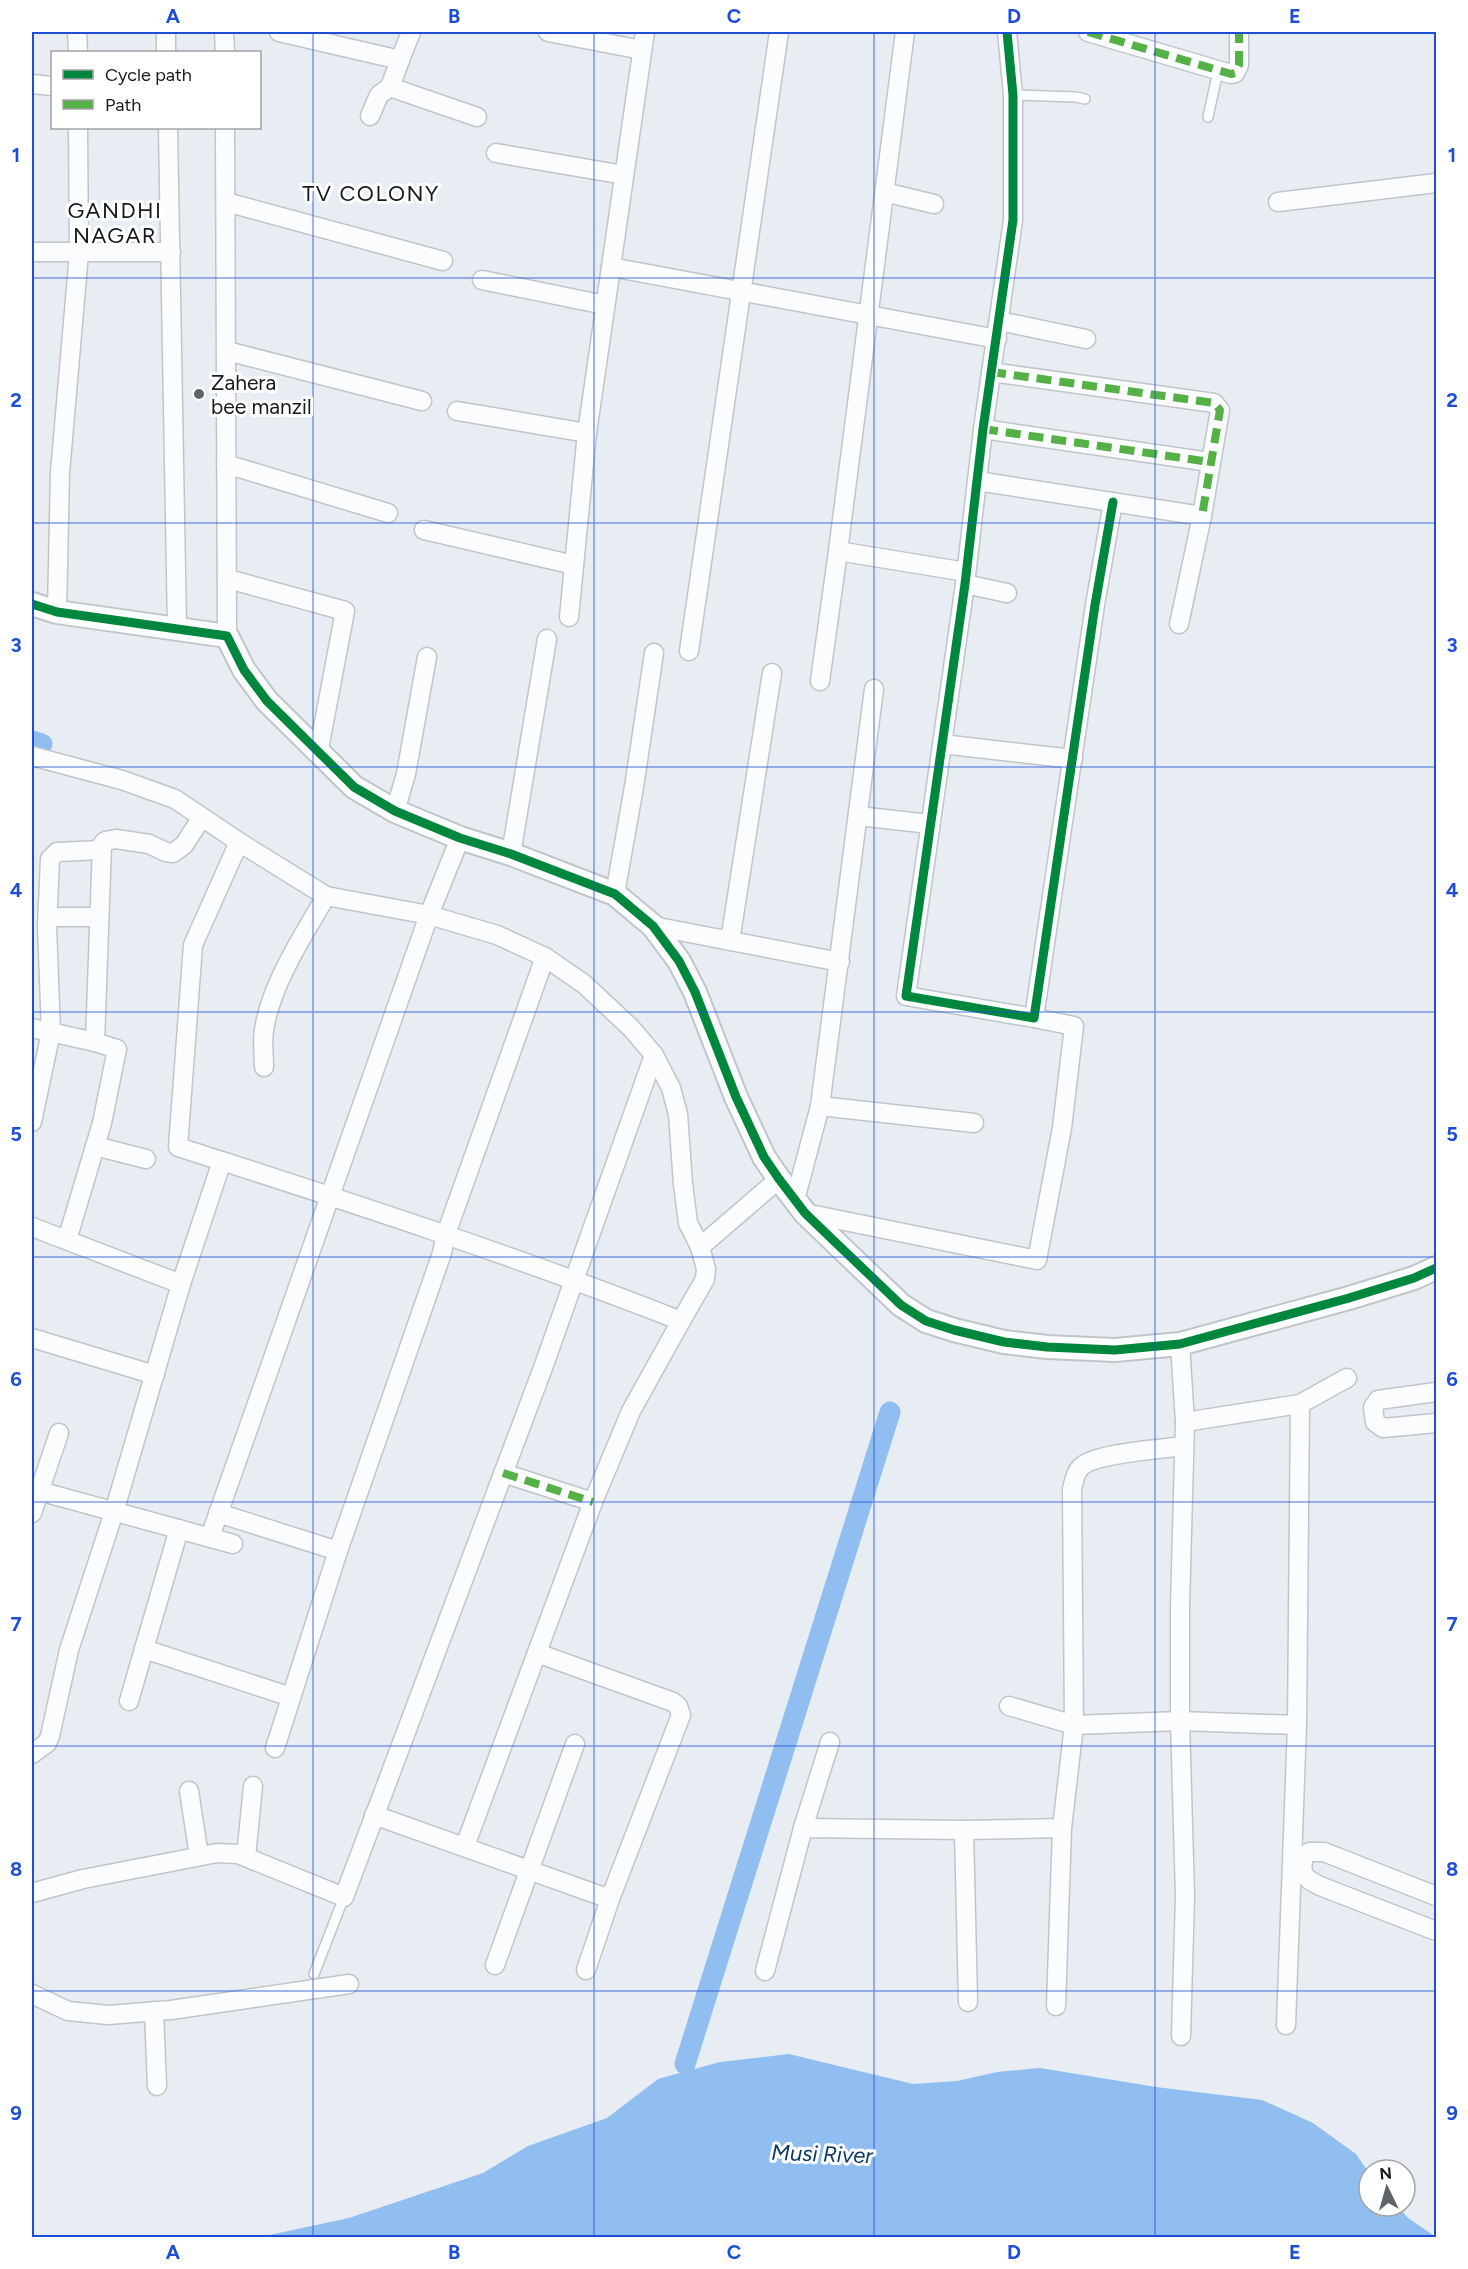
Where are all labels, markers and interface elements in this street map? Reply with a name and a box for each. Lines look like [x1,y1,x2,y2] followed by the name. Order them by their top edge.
[166,4,181,28] text: A
[448,4,460,28] text: B
[727,4,741,28] text: C
[1007,4,1021,28] text: D
[1289,4,1301,28] text: E
[51,51,261,129] legend
[105,64,192,86] text: Cycle path
[105,94,141,116] text: Path
[12,143,20,167] text: 1
[1448,143,1456,167] text: 1
[302,180,440,207] district label: TV COLONY
[67,197,163,249] district label: GANDHI NAGAR
[211,370,312,419] place label: Zahera bee manzil
[192,387,206,401] marker: Zahera bee manzil
[10,388,22,412] text: 2
[1446,388,1458,412] text: 2
[10,633,22,657] text: 3
[1446,633,1458,657] text: 3
[10,878,23,902] text: 4
[1446,878,1459,902] text: 4
[10,1122,22,1146] text: 5
[1446,1122,1458,1146] text: 5
[10,1367,22,1391] text: 6
[1446,1367,1458,1391] text: 6
[10,1612,22,1636] text: 7
[1446,1612,1458,1636] text: 7
[10,1857,22,1881] text: 8
[1446,1857,1458,1881] text: 8
[10,2101,22,2125] text: 9
[1446,2101,1458,2125] text: 9
[771,2139,875,2169] water label: Musi River
[1357,2158,1417,2218] north arrow
[1379,2164,1393,2184] text: N
[166,2240,181,2264] text: A
[448,2240,460,2264] text: B
[727,2240,741,2264] text: C
[1007,2240,1021,2264] text: D
[1289,2240,1301,2264] text: E

